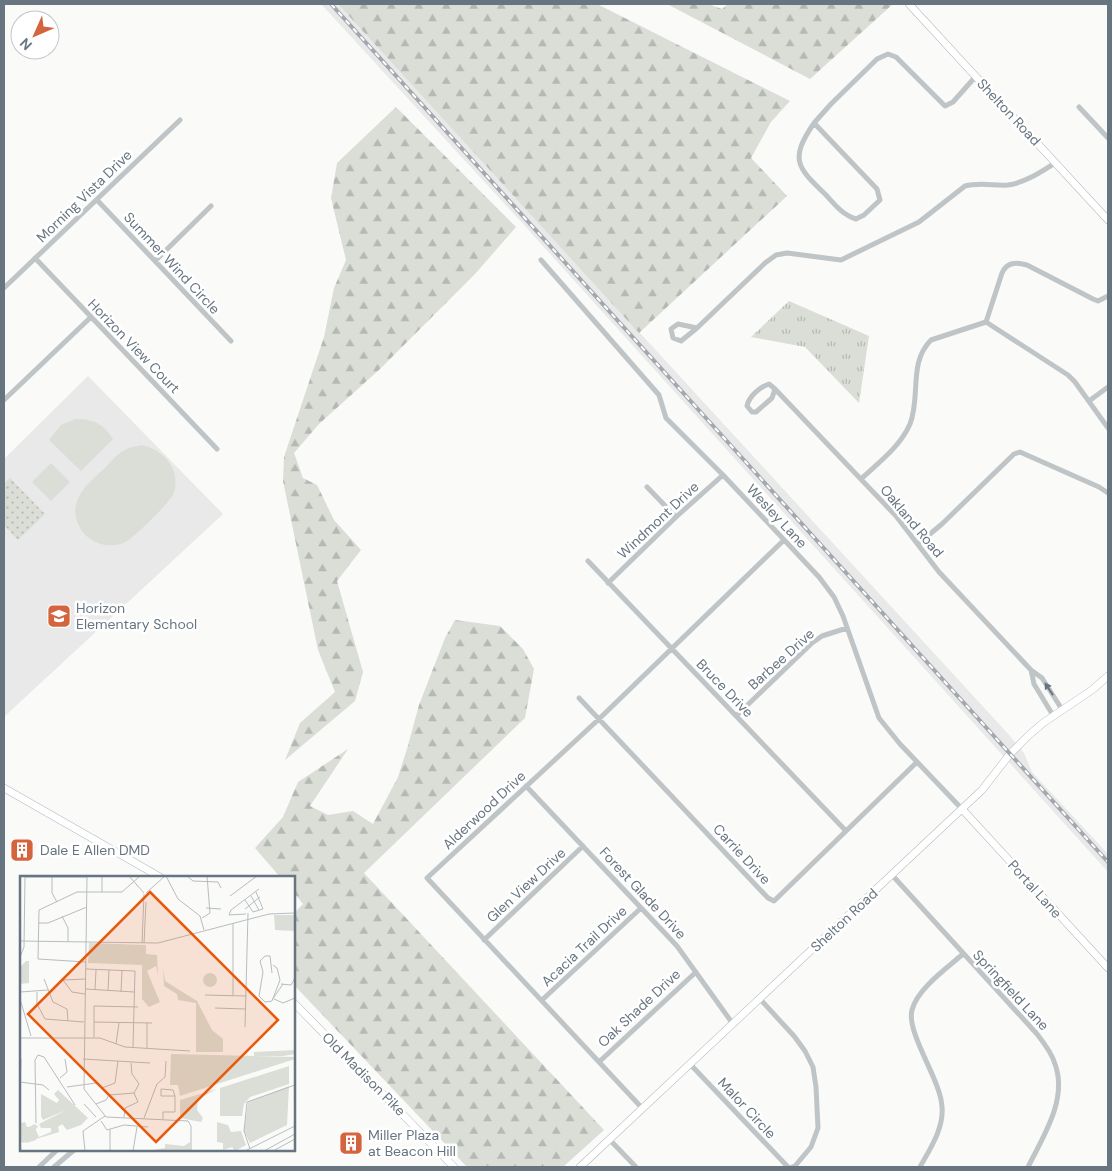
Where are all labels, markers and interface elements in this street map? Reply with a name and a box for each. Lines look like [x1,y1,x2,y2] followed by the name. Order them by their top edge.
[10,10,60,60] north arrow
[16,34,36,54] text: N
[973,75,1045,149] street label: Shelton Road
[33,146,135,246] street label: Morning Vista Drive
[120,208,224,318] street label: Summer Wind Circle
[84,295,184,397] street label: Horizon View Court
[614,478,703,562] street label: Windmont Drive
[743,480,811,552] street label: Wesley Lane
[876,481,948,561] street label: Oakland Road
[76,599,197,633] place label: Horizon Elementary School
[46,603,72,629] school or university icon: Horizon Elementary School
[744,625,818,693] street label: Barbee Drive
[693,655,757,721] street label: Bruce Drive
[1044,682,1054,695] one-way arrow
[439,767,529,853] street label: Alderwood Drive
[709,820,775,888] street label: Carrie Drive
[9,837,35,863] building icon: Dale E Allen DMD
[40,841,150,859] place label: Dale E Allen DMD
[596,843,690,943] street label: Forest Glade Drive
[483,844,569,926] street label: Glen View Drive
[1004,856,1066,922] street label: Portal Lane
[20,876,295,1151] inset map
[807,884,881,956] street label: Shelton Road
[537,902,631,990] street label: Acacia Trail Drive
[969,946,1053,1034] street label: Springfield Lane
[594,965,684,1051] street label: Oak Shade Drive
[318,1028,410,1120] street label: Old Madison Pike
[714,1074,780,1142] street label: Malor Circle
[368,1126,456,1160] place label: Miller Plaza at Beacon Hill
[338,1130,364,1156] building icon: Miller Plaza at Beacon Hill

